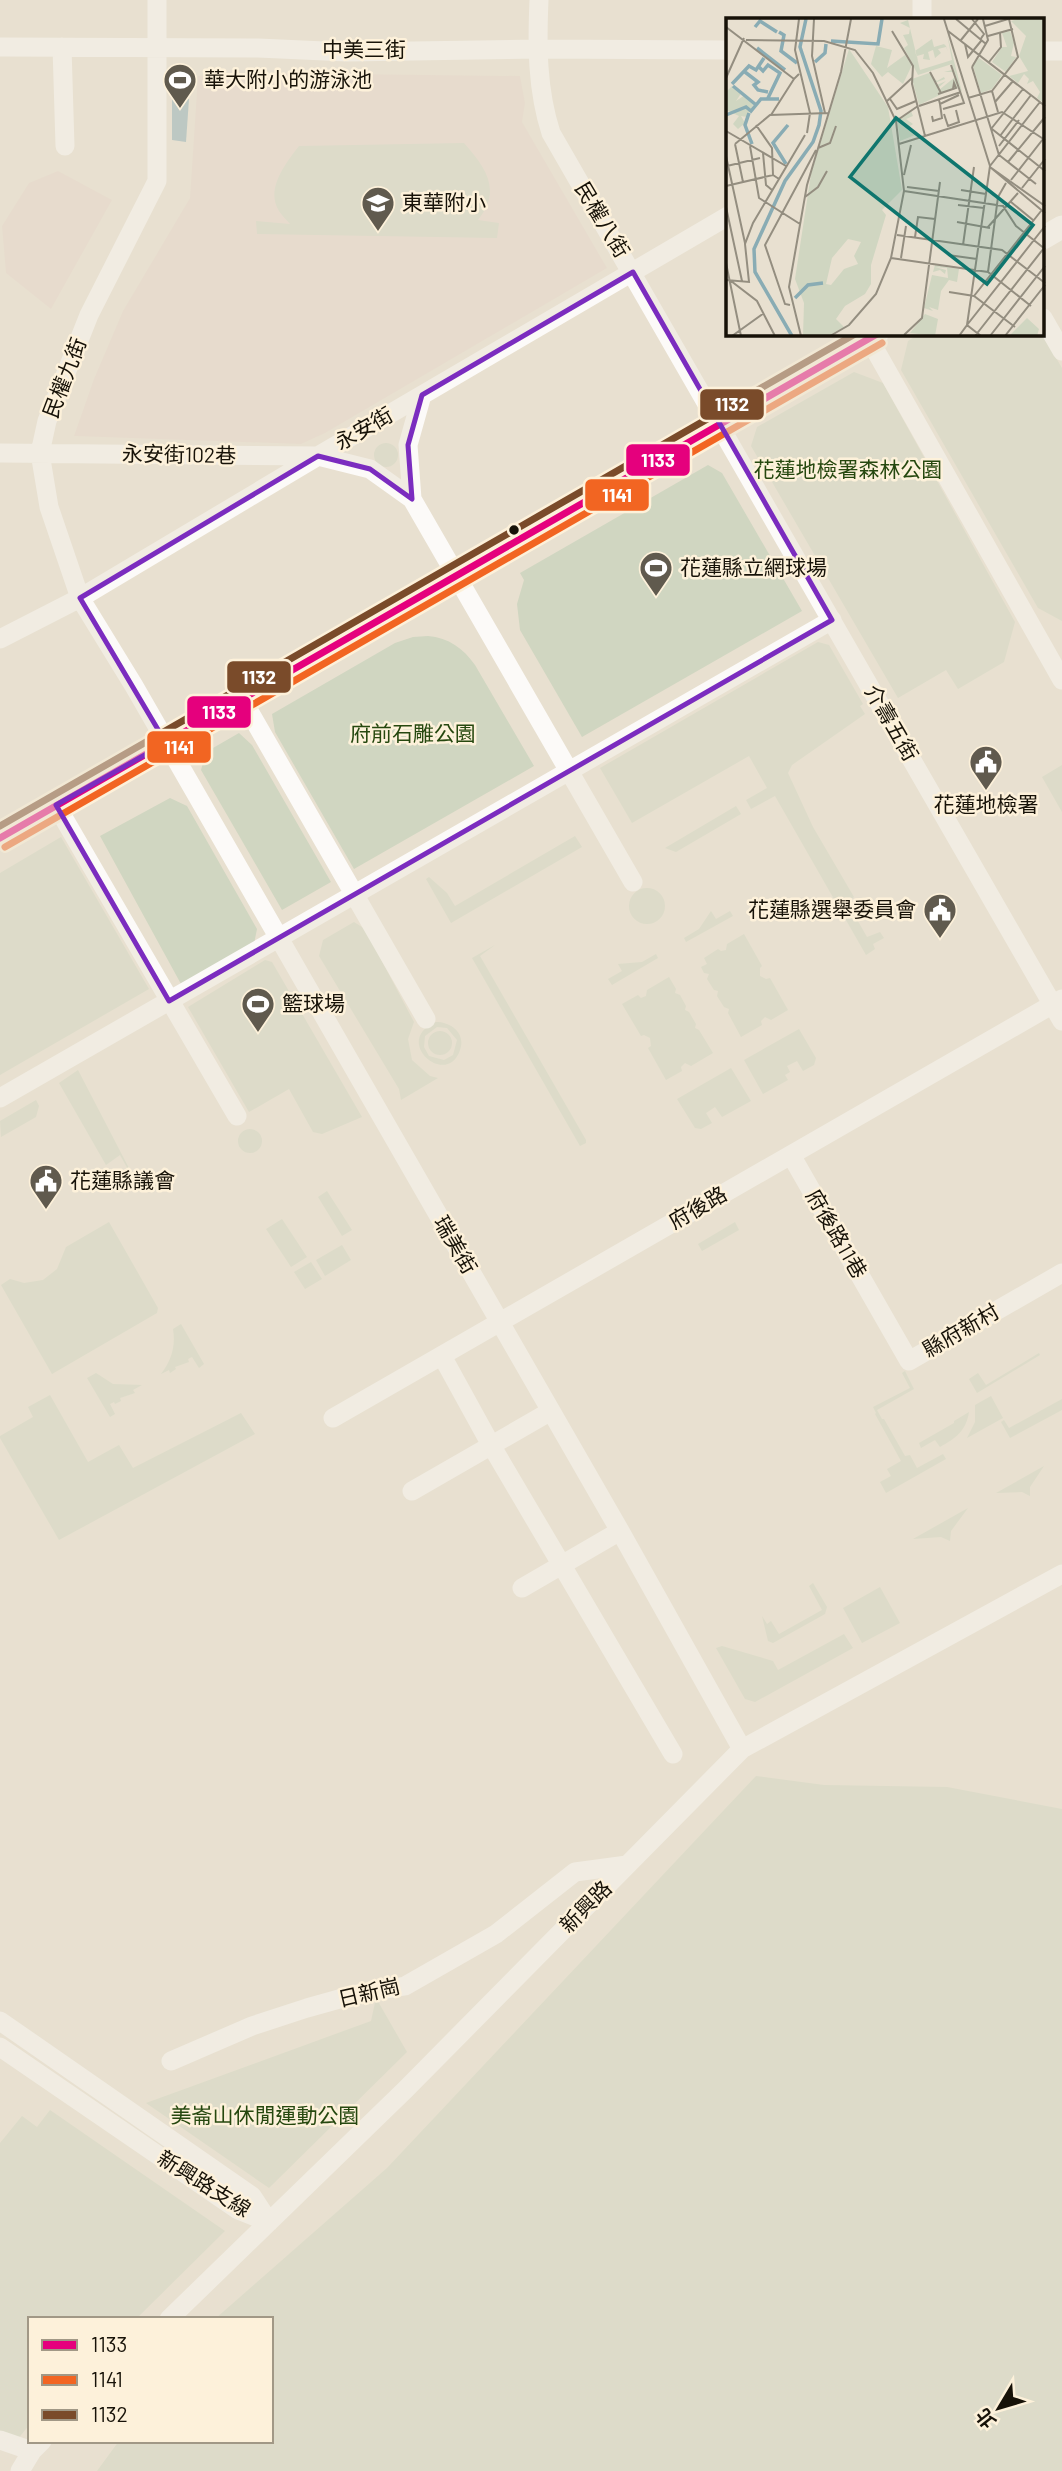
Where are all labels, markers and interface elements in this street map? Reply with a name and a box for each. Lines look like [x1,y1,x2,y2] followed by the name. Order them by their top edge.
[726,18,1044,336] inset map
[322,36,406,61] street label: 中美三街
[161,61,199,110] sports icon: 華大附小的游泳池
[204,66,372,91] place label: 華大附小的游泳池
[571,177,636,262] street label: 民權八街
[359,184,397,233] school or university icon: 東華附小
[402,189,486,214] place label: 東華附小
[37,334,90,421] street label: 民權九街
[699,388,765,421] line badge: 1132
[715,392,749,415] text: 1132
[330,401,397,454] street label: 永安街
[122,440,236,467] street label: 永安街102巷
[625,443,691,477] line badge: 1133
[641,448,675,471] text: 1133
[754,456,943,481] park label: 花蓮地檢署森林公園
[584,478,650,512] line badge: 1141
[602,483,632,506] text: 1141
[507,523,521,537] unlabelled marker
[637,549,675,598] sports icon: 花蓮縣立網球場
[680,554,827,579] place label: 花蓮縣立網球場
[226,660,292,694] line badge: 1132
[242,665,276,688] text: 1132
[860,680,924,765] street label: 介壽五街
[186,695,252,729] line badge: 1133
[202,700,236,723] text: 1133
[350,720,476,745] park label: 府前石雕公園
[146,730,212,764] line badge: 1141
[164,735,194,758] text: 1141
[967,743,1005,792] public building icon: 花蓮地檢署
[934,791,1039,816] place label: 花蓮地檢署
[921,891,959,940] public building icon: 花蓮縣選舉委員會
[748,896,916,921] place label: 花蓮縣選舉委員會
[239,985,277,1034] sports icon: 籃球場
[282,990,345,1015] place label: 籃球場
[27,1162,65,1211] public building icon: 花蓮縣議會
[70,1167,175,1192] place label: 花蓮縣議會
[664,1180,731,1233] street label: 府後路
[802,1184,873,1282] street label: 府後路11巷
[430,1211,483,1278] street label: 瑞美街
[918,1298,1003,1362] street label: 縣府新村
[554,1875,616,1937] street label: 新興路
[335,1972,402,2011] street label: 日新崗
[171,2102,360,2127] park label: 美崙山休閒運動公園
[154,2144,256,2221] street label: 新興路支線
[28,2317,273,2443] legend
[91,2331,127,2356] text: 1133
[91,2366,123,2391] text: 1141
[964,2373,1034,2443] north arrow
[91,2401,128,2426] text: 1132
[970,2404,1000,2433] text: 北

